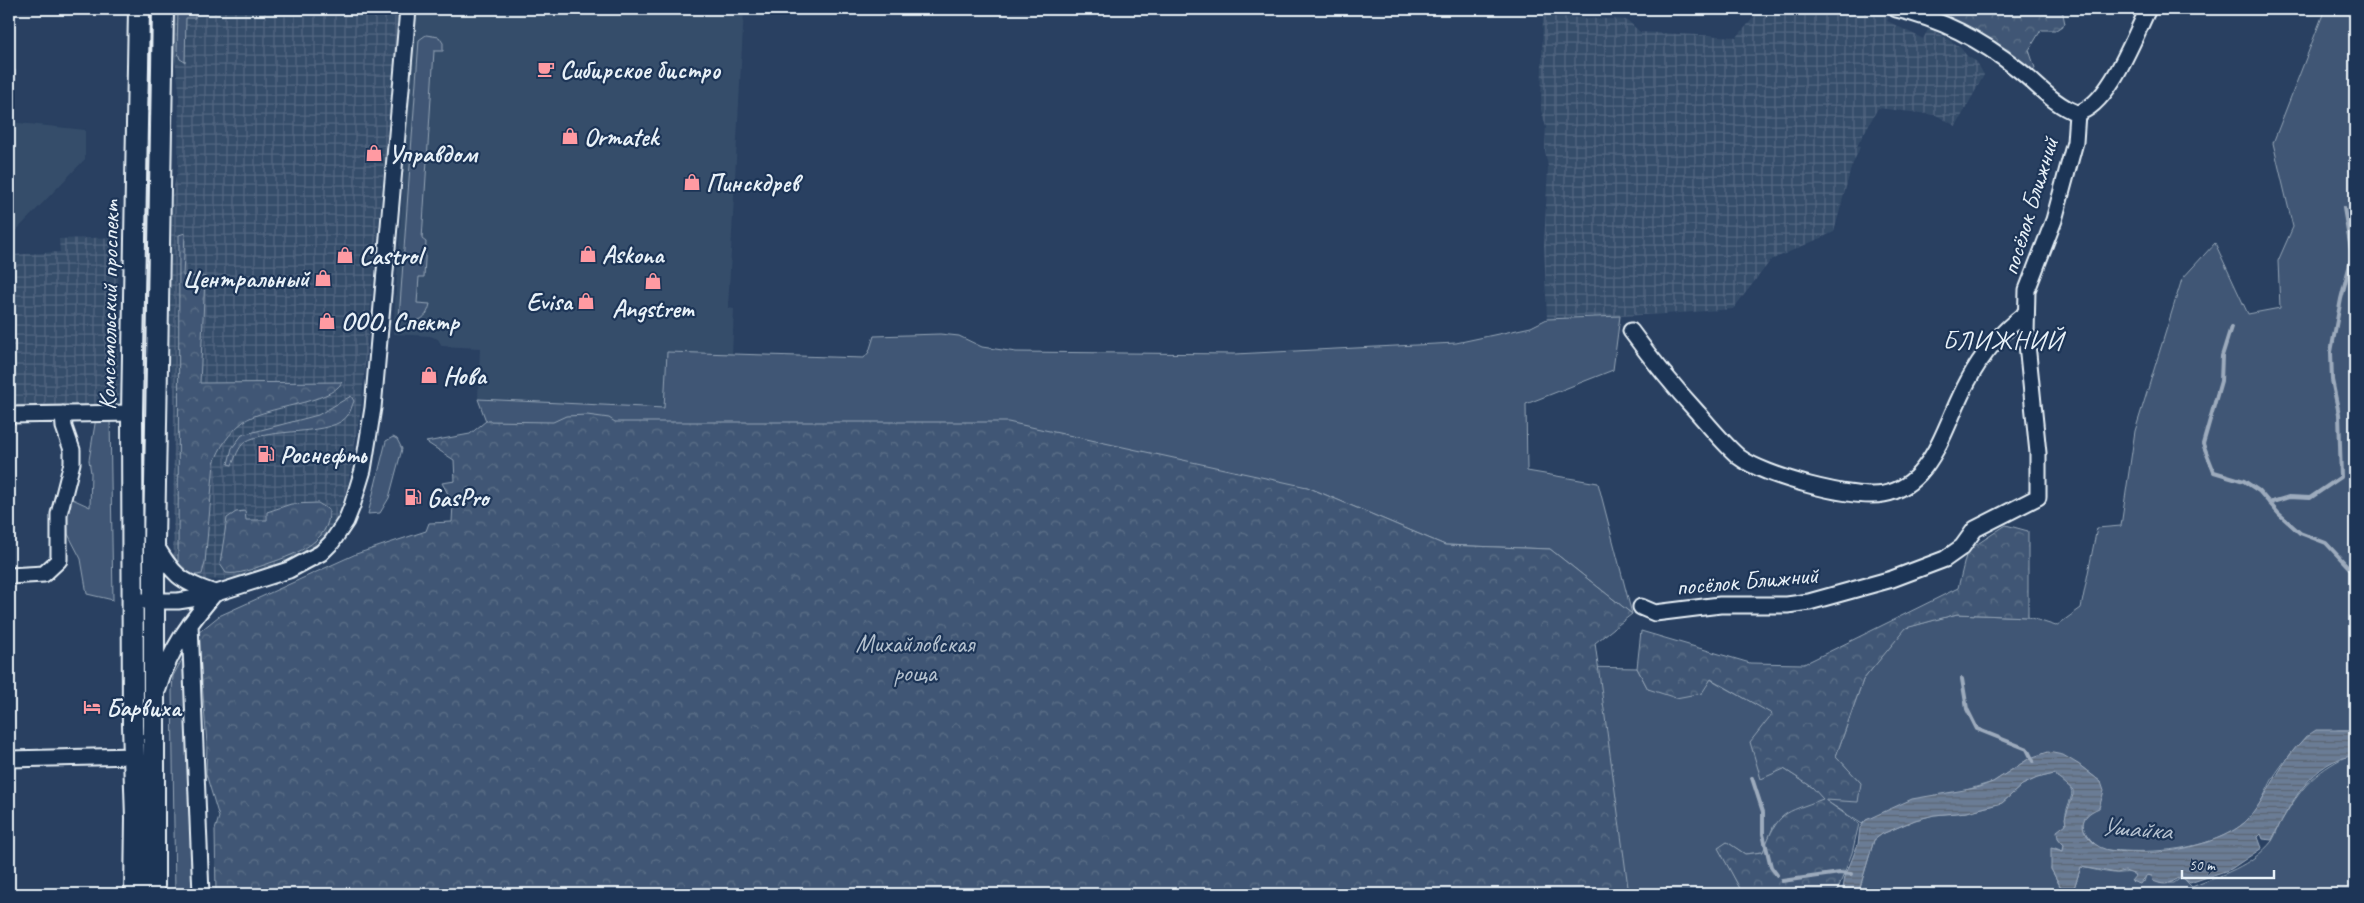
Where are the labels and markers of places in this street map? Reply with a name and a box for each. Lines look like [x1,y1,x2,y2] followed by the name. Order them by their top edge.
[560,54,721,86] place label: Сибирское бистро
[536,59,556,79] cafe icon: Сибирское бистро
[584,121,661,153] place label: Ormatek
[560,126,580,146] shop icon: Ormatek
[388,138,479,170] place label: Управдом
[364,143,384,163] shop icon: Управдом
[706,167,803,199] place label: Пинскдрев
[682,172,702,192] shop icon: Пинскдрев
[602,239,665,271] place label: Askona
[359,240,426,272] place label: Castrol
[578,244,598,264] shop icon: Askona
[335,245,355,265] shop icon: Castrol
[182,263,311,295] place label: Центральный
[313,268,333,288] shop icon: Центральный
[643,271,663,291] shop icon: Angstrem
[526,286,574,318] place label: Evisa
[576,291,596,311] shop icon: Evisa
[612,293,696,325] place label: Angstrem
[341,306,460,338] place label: ООО, Спектр
[317,311,337,331] shop icon: ООО, Спектр
[443,360,488,392] place label: Нова
[419,365,439,385] shop icon: Нова
[280,439,368,471] place label: Роснефть
[256,444,276,464] fuel station icon: Роснефть
[427,482,492,514] place label: GasPro
[403,487,423,507] fuel station icon: GasPro
[106,692,183,724] place label: Барвиха
[82,697,102,717] hotel icon: Барвиха

